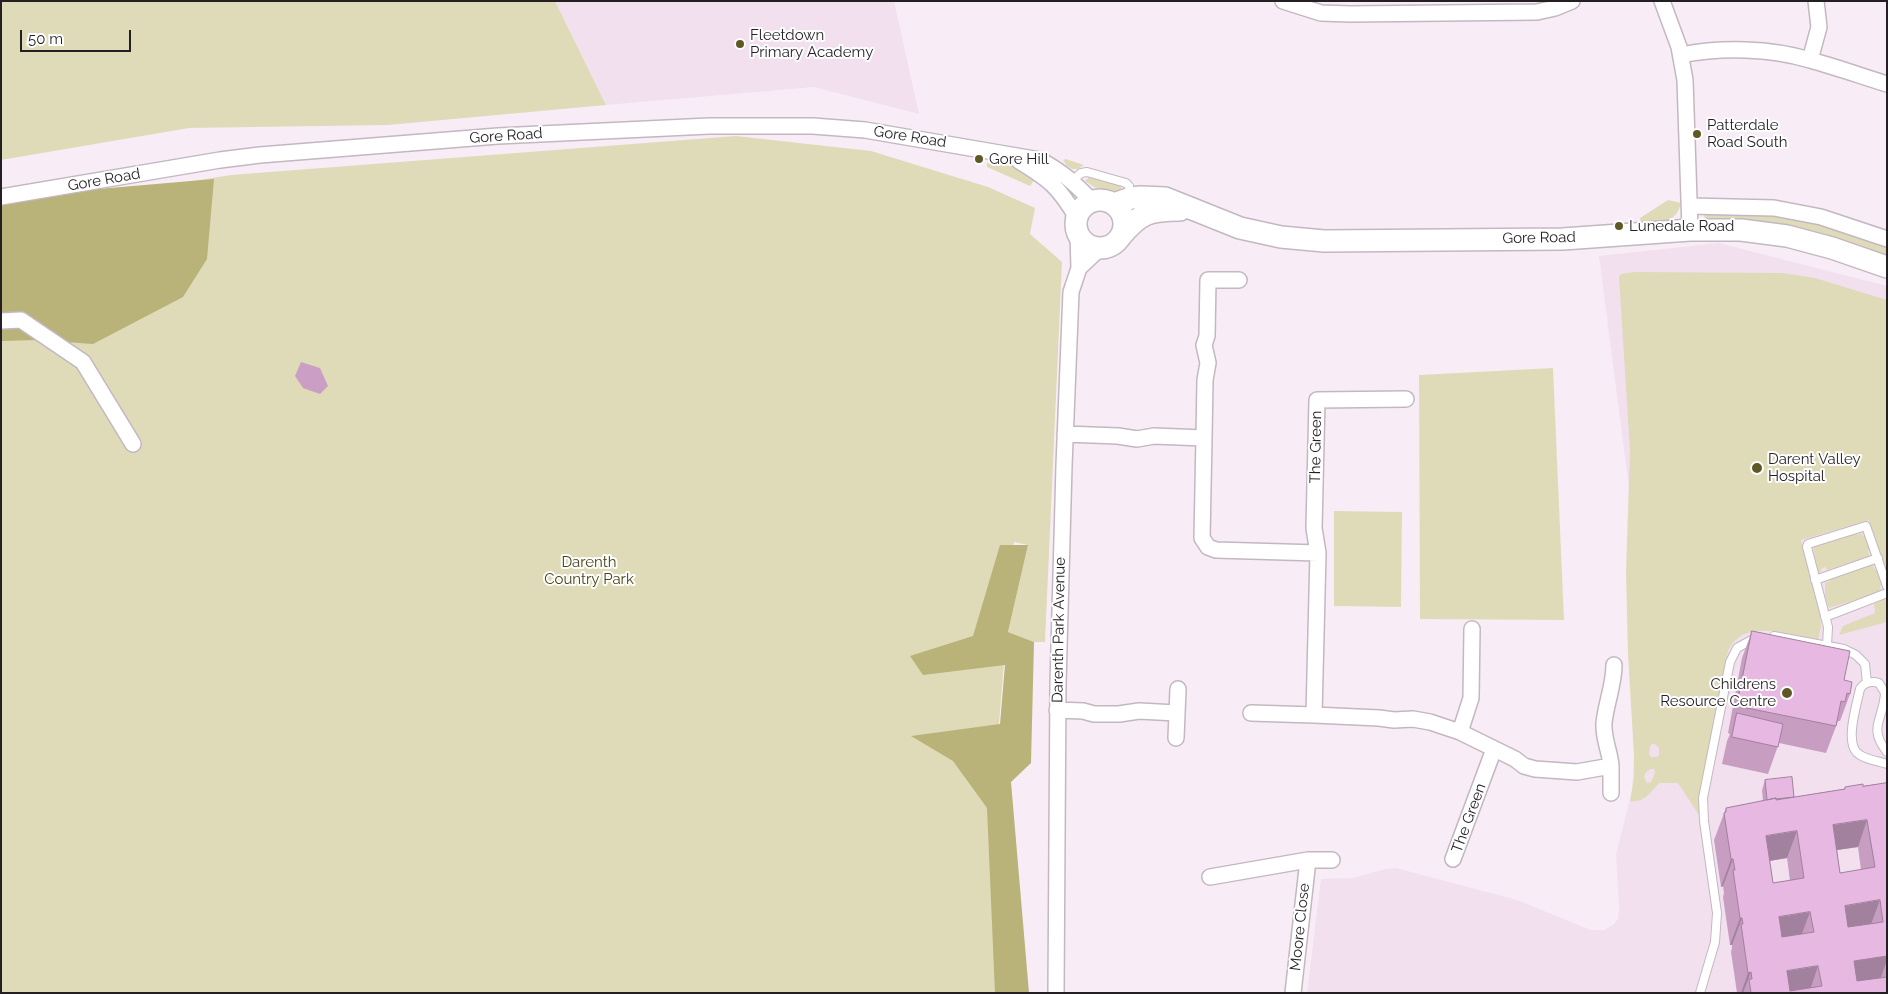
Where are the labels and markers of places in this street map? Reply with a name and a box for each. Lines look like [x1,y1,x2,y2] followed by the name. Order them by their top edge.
[750,26,873,61] place label: Fleetdown Primary Academy
[734,38,746,50] marker: Fleetdown Primary Academy
[1707,116,1788,151] place label: Patterdale Road South
[1691,128,1703,140] marker: Patterdale Road South
[989,150,1049,168] place label: Gore Hill
[973,153,985,165] marker: Gore Hill
[1629,217,1734,235] place label: Lunedale Road
[1613,220,1625,232] marker: Lunedale Road
[1768,450,1861,485] place label: Darent Valley Hospital
[1750,461,1764,475] marker: Darent Valley Hospital
[1660,675,1776,710] place label: Childrens Resource Centre
[1780,686,1794,700] marker: Childrens Resource Centre

